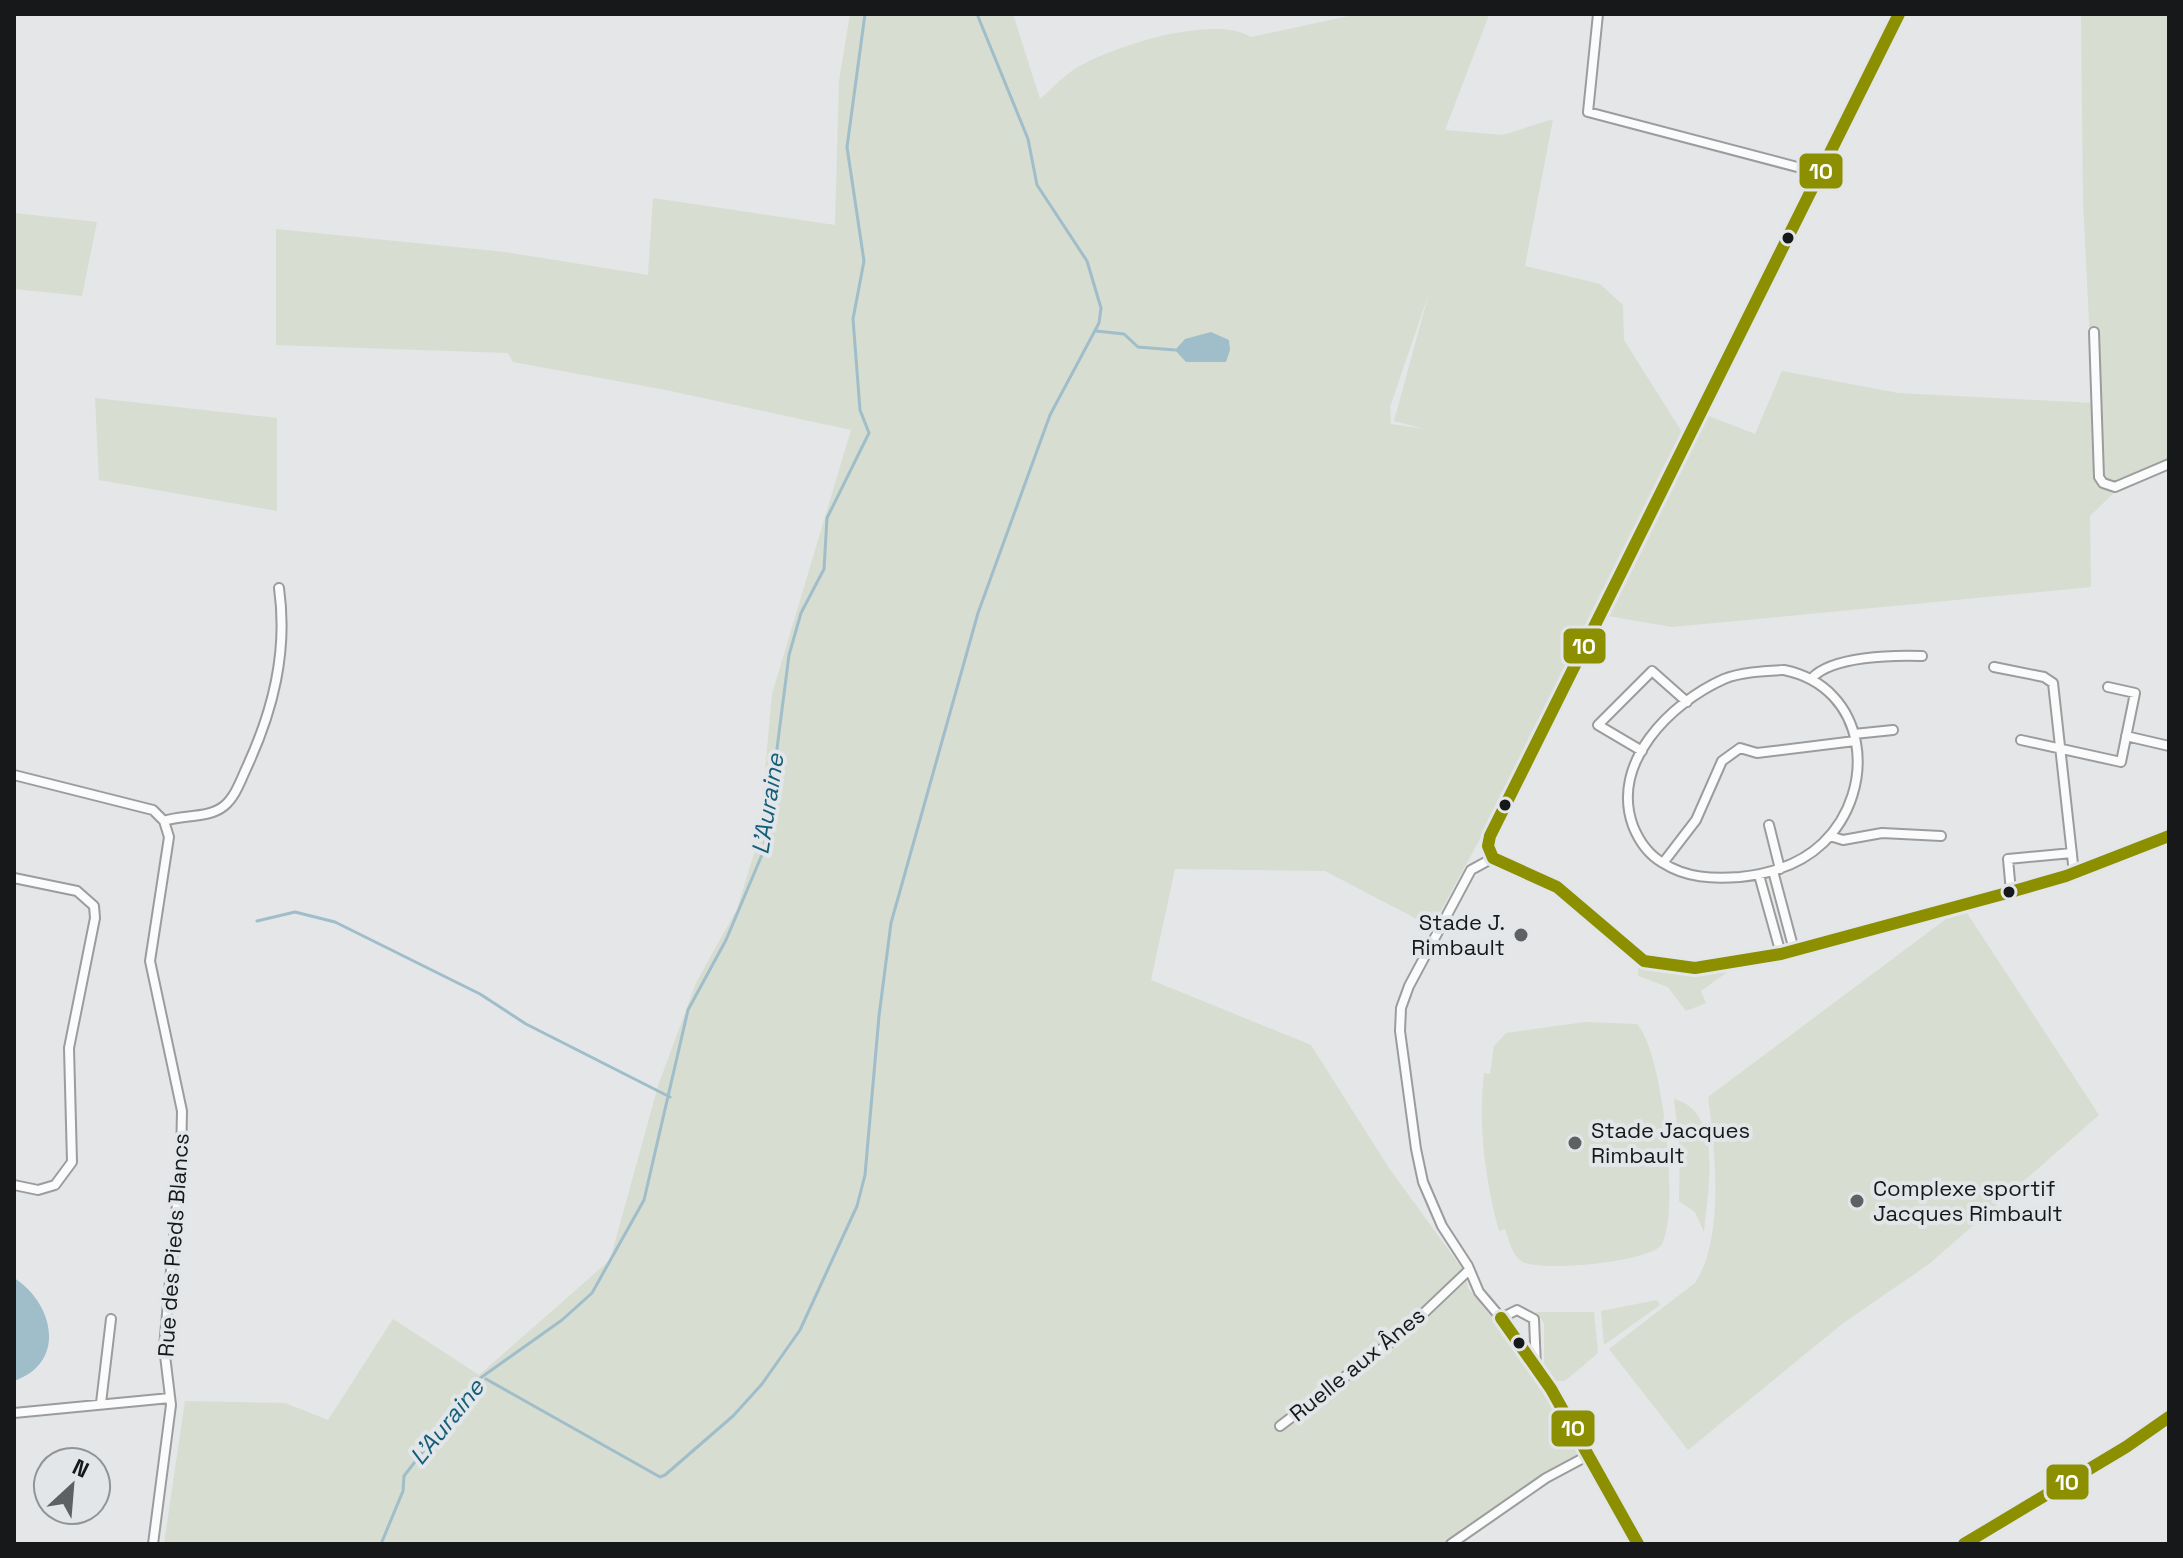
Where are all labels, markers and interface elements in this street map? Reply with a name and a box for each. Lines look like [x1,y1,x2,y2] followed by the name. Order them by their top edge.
[1798,152,1844,190] line badge: 10
[1809,157,1833,185] text: 10
[1780,230,1796,246] unlabelled marker
[1562,627,1607,665] line badge: 10
[1572,632,1596,660] text: 10
[744,751,791,857] water label: L'Auraine
[1497,797,1513,813] unlabelled marker
[2001,884,2017,900] unlabelled marker
[1411,908,1505,961] place label: Stade J. Rimbault
[1512,926,1530,944] marker: Stade J. Rimbault
[1591,1116,1750,1169] place label: Stade Jacques Rimbault
[151,1132,195,1358] street label: Rue des Pieds Blancs
[1566,1134,1584,1152] marker: Stade Jacques Rimbault
[1873,1174,2063,1227] place label: Complexe sportif Jacques Rimbault
[1848,1192,1866,1210] marker: Complexe sportif Jacques Rimbault
[1284,1301,1430,1427] street label: Ruelle aux Ânes
[1511,1335,1527,1351] unlabelled marker
[403,1372,491,1471] water label: L'Auraine
[1550,1409,1596,1448] line badge: 10
[1561,1414,1585,1442] text: 10
[32,1446,112,1526] north arrow
[68,1452,94,1484] text: N
[2045,1463,2090,1501] line badge: 10
[2055,1468,2079,1496] text: 10

